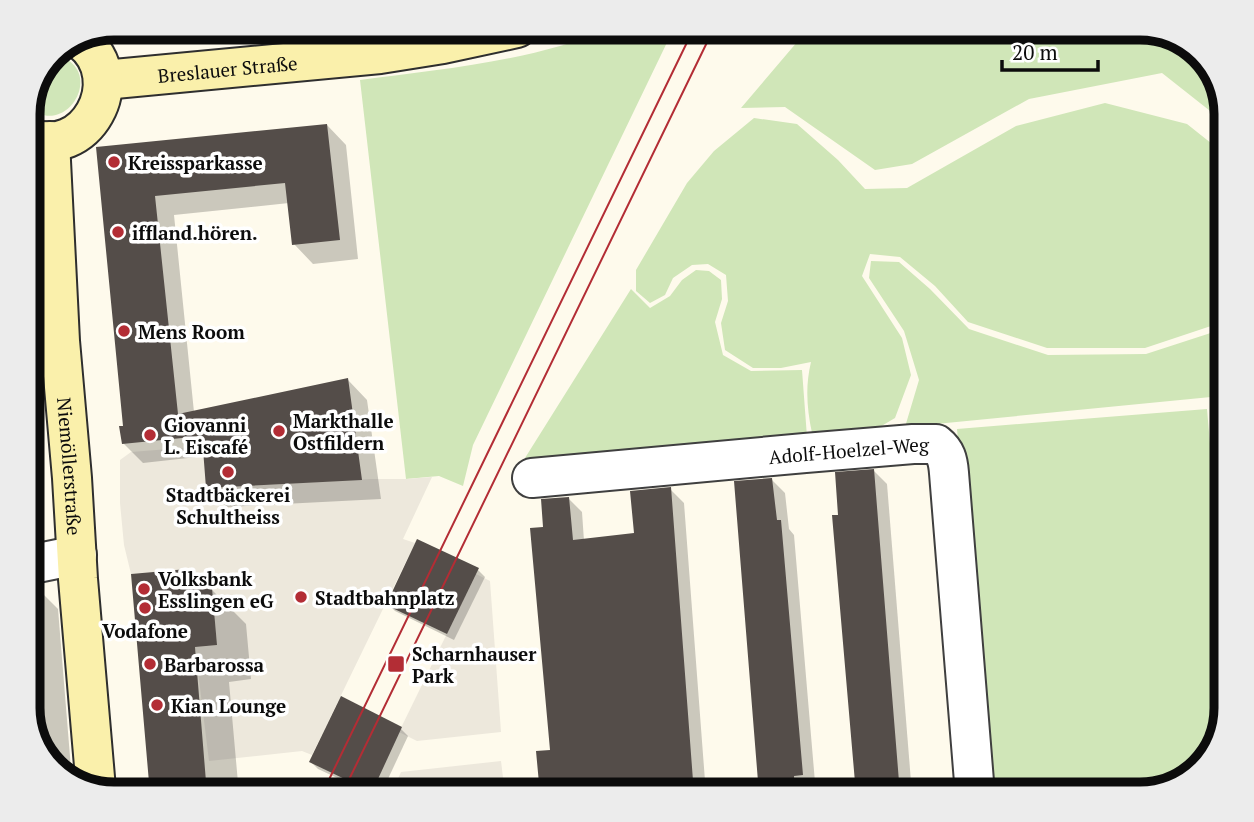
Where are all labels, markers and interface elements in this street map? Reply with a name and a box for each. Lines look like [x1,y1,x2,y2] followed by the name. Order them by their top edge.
[1002,28,1098,72] scale bar
[1012,38,1058,66] text: 20 m
[156,49,298,87] street label: Breslauer Straße
[128,150,263,175] place label: Kreissparkasse
[106,154,122,170] marker: Kreissparkasse
[132,220,258,245] place label: iffland.hören.
[110,224,126,240] marker: iffland.hören.
[138,319,245,344] place label: Mens Room
[116,323,132,339] marker: Mens Room
[52,396,88,536] street label: Niemöllerstraße
[293,408,394,455] place label: Markthalle Ostfildern
[164,412,248,459] place label: Giovanni L. Eiscafé
[271,423,287,439] marker: Markthalle Ostfildern
[142,427,158,443] marker: Giovanni L. Eiscafé
[767,432,930,469] street label: Adolf-Hoelzel-Weg
[220,464,236,480] marker: Stadtbäckerei Schultheiss
[166,482,290,529] place label: Stadtbäckerei Schultheiss
[158,566,274,613] place label: Volksbank Esslingen eG
[136,581,152,597] marker: Volksbank Esslingen eG
[315,585,455,610] place label: Stadtbahnplatz
[293,589,309,605] marker: Stadtbahnplatz
[137,600,153,616] marker: Vodafone
[102,618,188,643] place label: Vodafone
[412,641,537,688] place label: Scharnhauser Park
[164,652,265,677] place label: Barbarossa
[386,654,406,674] marker: Scharnhauser Park
[142,656,158,672] marker: Barbarossa
[171,693,286,718] place label: Kian Lounge
[149,697,165,713] marker: Kian Lounge

